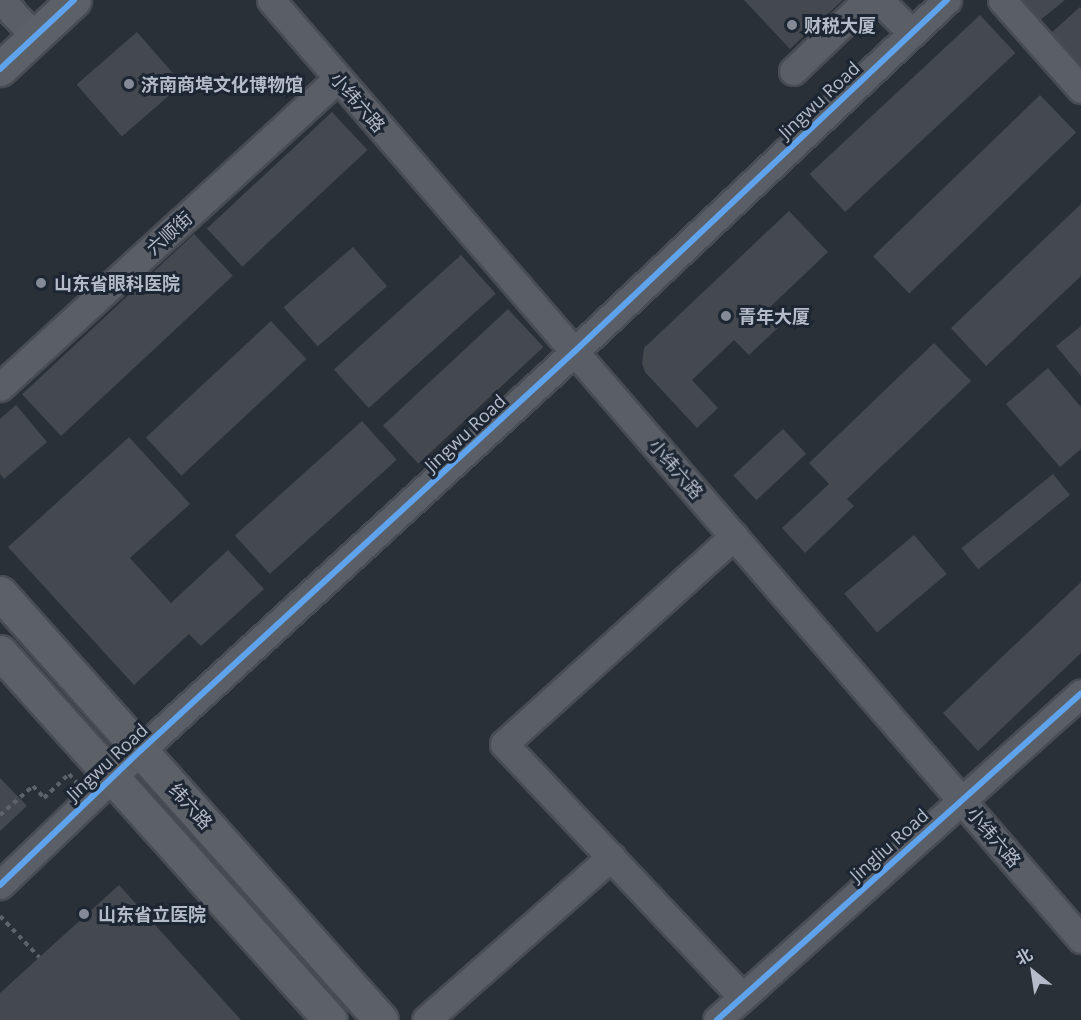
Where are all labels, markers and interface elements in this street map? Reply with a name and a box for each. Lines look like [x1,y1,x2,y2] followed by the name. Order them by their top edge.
[804,14,876,36] place label: 财税大厦
[785,18,799,32] marker: 财税大厦
[774,57,864,143] street label: Jingwu Road
[326,68,390,136] street label: 小纬六路
[141,73,303,95] place label: 济南商埠文化博物馆
[122,77,136,91] marker: 济南商埠文化博物馆
[142,207,196,259] street label: 六顺街
[54,272,180,294] place label: 山东省眼科医院
[32,274,50,292] marker: 山东省眼科医院
[738,305,810,327] place label: 青年大厦
[719,309,733,323] marker: 青年大厦
[420,390,510,476] street label: Jingwu Road
[644,435,708,503] street label: 小纬六路
[62,719,152,805] street label: Jingwu Road
[165,779,217,833] street label: 纬六路
[963,802,1025,872] street label: 小纬六路
[845,804,933,886] street label: Jingliu Road
[98,903,206,925] place label: 山东省立医院
[75,905,93,923] marker: 山东省立医院
[1003,942,1063,1002] north arrow
[1012,943,1036,970] text: 北

